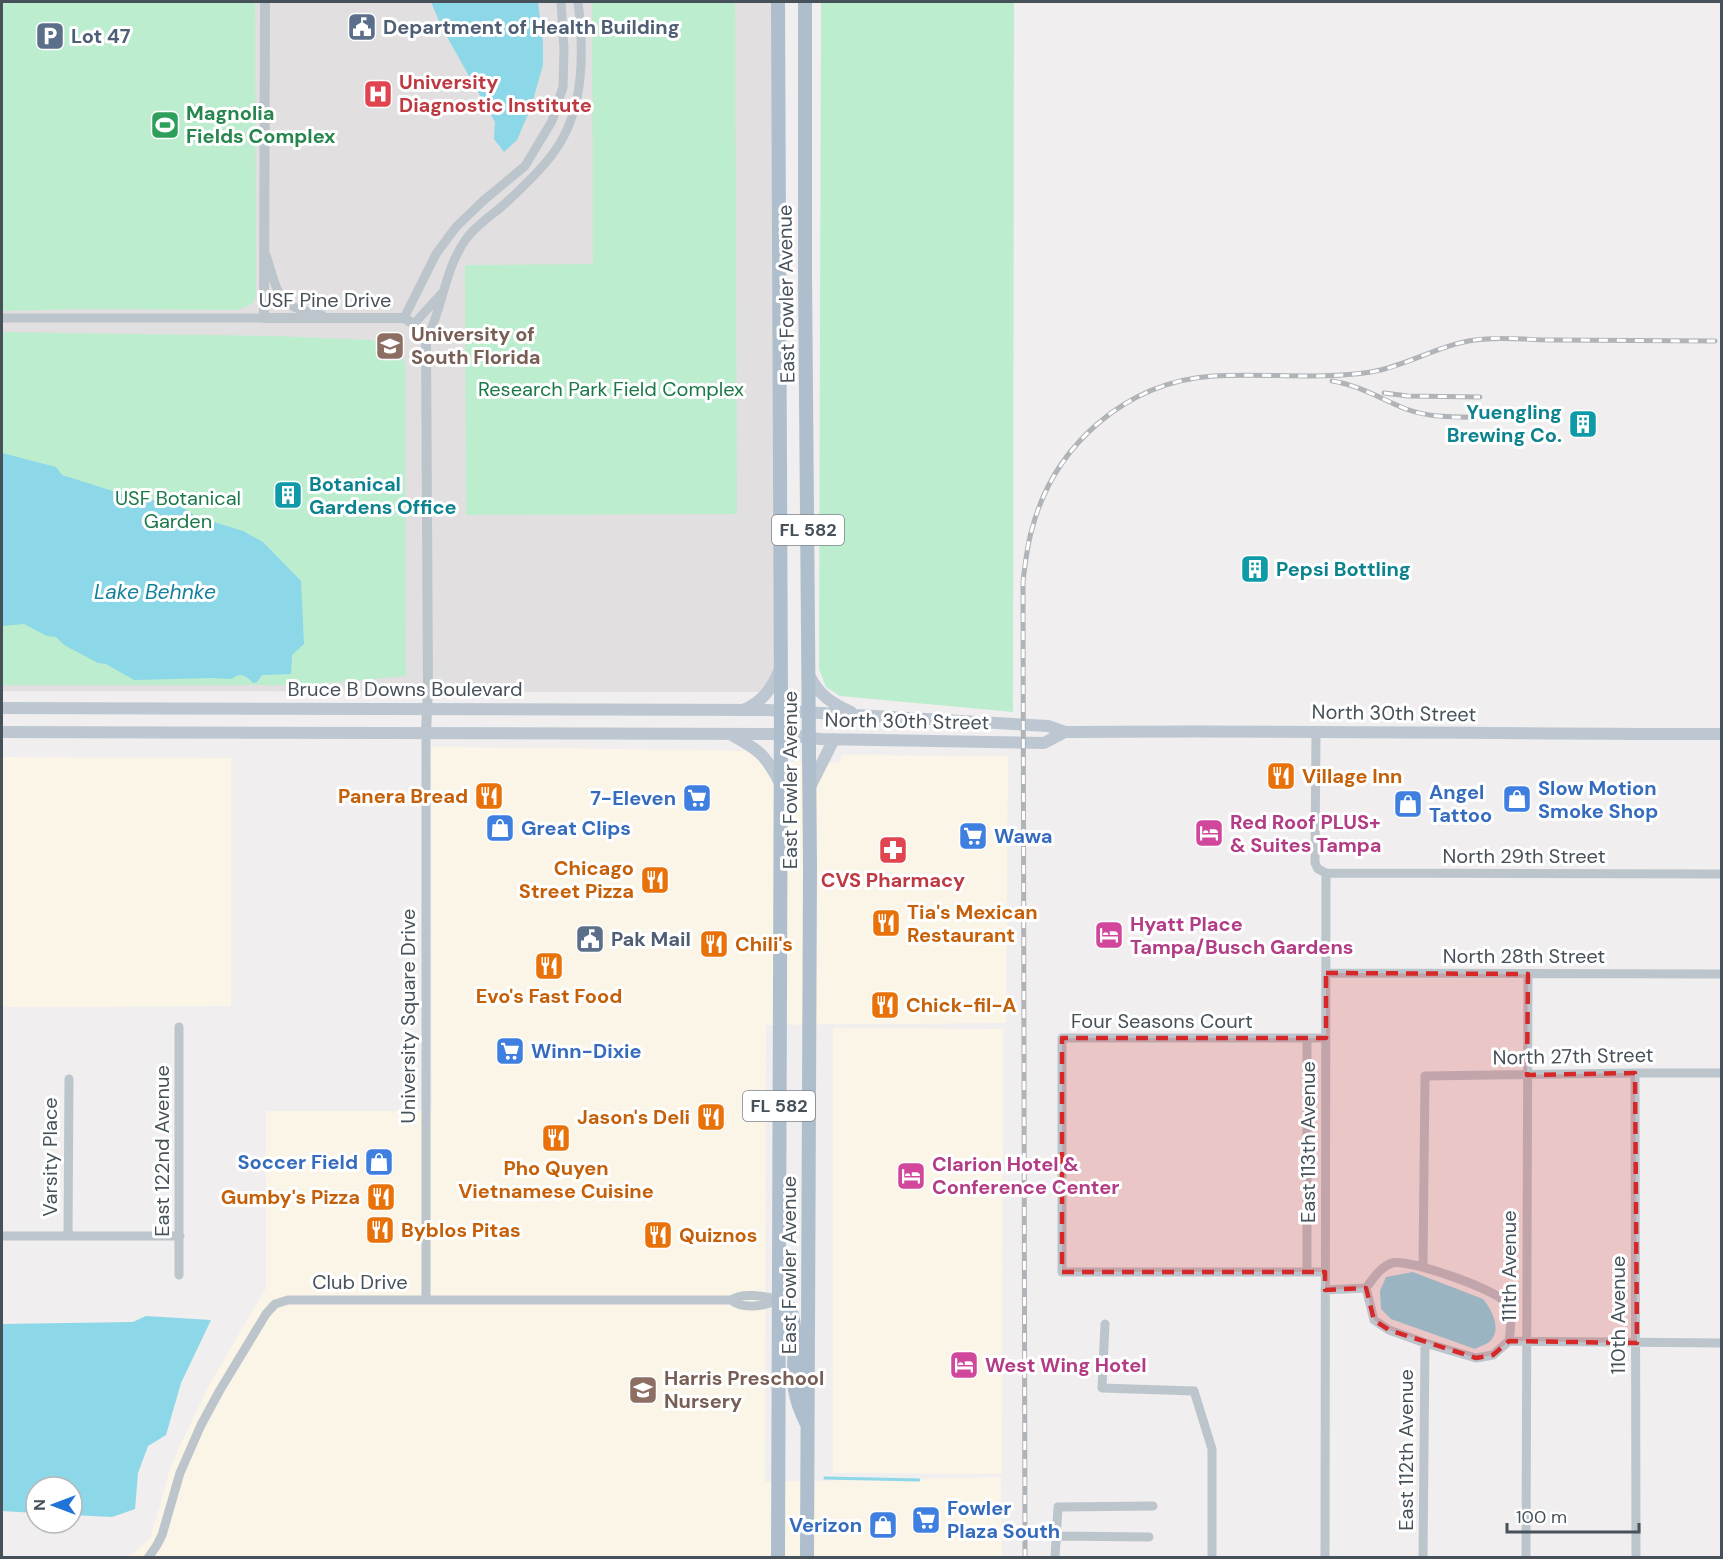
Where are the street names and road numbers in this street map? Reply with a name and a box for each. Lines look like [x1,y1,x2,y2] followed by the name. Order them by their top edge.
[771,205,801,383] street label: East Fowler Avenue
[259,287,391,313] street label: USF Pine Drive
[772,515,844,545] road number: FL 582
[287,676,523,702] street label: Bruce B Downs Boulevard
[777,691,803,869] street label: East Fowler Avenue
[1311,699,1477,727] street label: North 30th Street
[824,707,990,735] street label: North 30th Street
[1443,843,1606,869] street label: North 29th Street
[395,909,421,1123] street label: University Square Drive
[1443,943,1605,969] street label: North 28th Street
[1071,1008,1253,1034] street label: Four Seasons Court
[1492,1042,1654,1070] street label: North 27th Street
[1295,1061,1321,1223] street label: East 113th Avenue
[149,1065,175,1237] street label: East 122nd Avenue
[743,1091,815,1121] road number: FL 582
[37,1097,63,1217] street label: Varsity Place
[776,1176,802,1354] street label: East Fowler Avenue
[1496,1210,1522,1322] street label: 111th Avenue
[1605,1256,1631,1374] street label: 110th Avenue
[312,1269,408,1295] street label: Club Drive
[1393,1369,1419,1531] street label: East 112th Avenue

